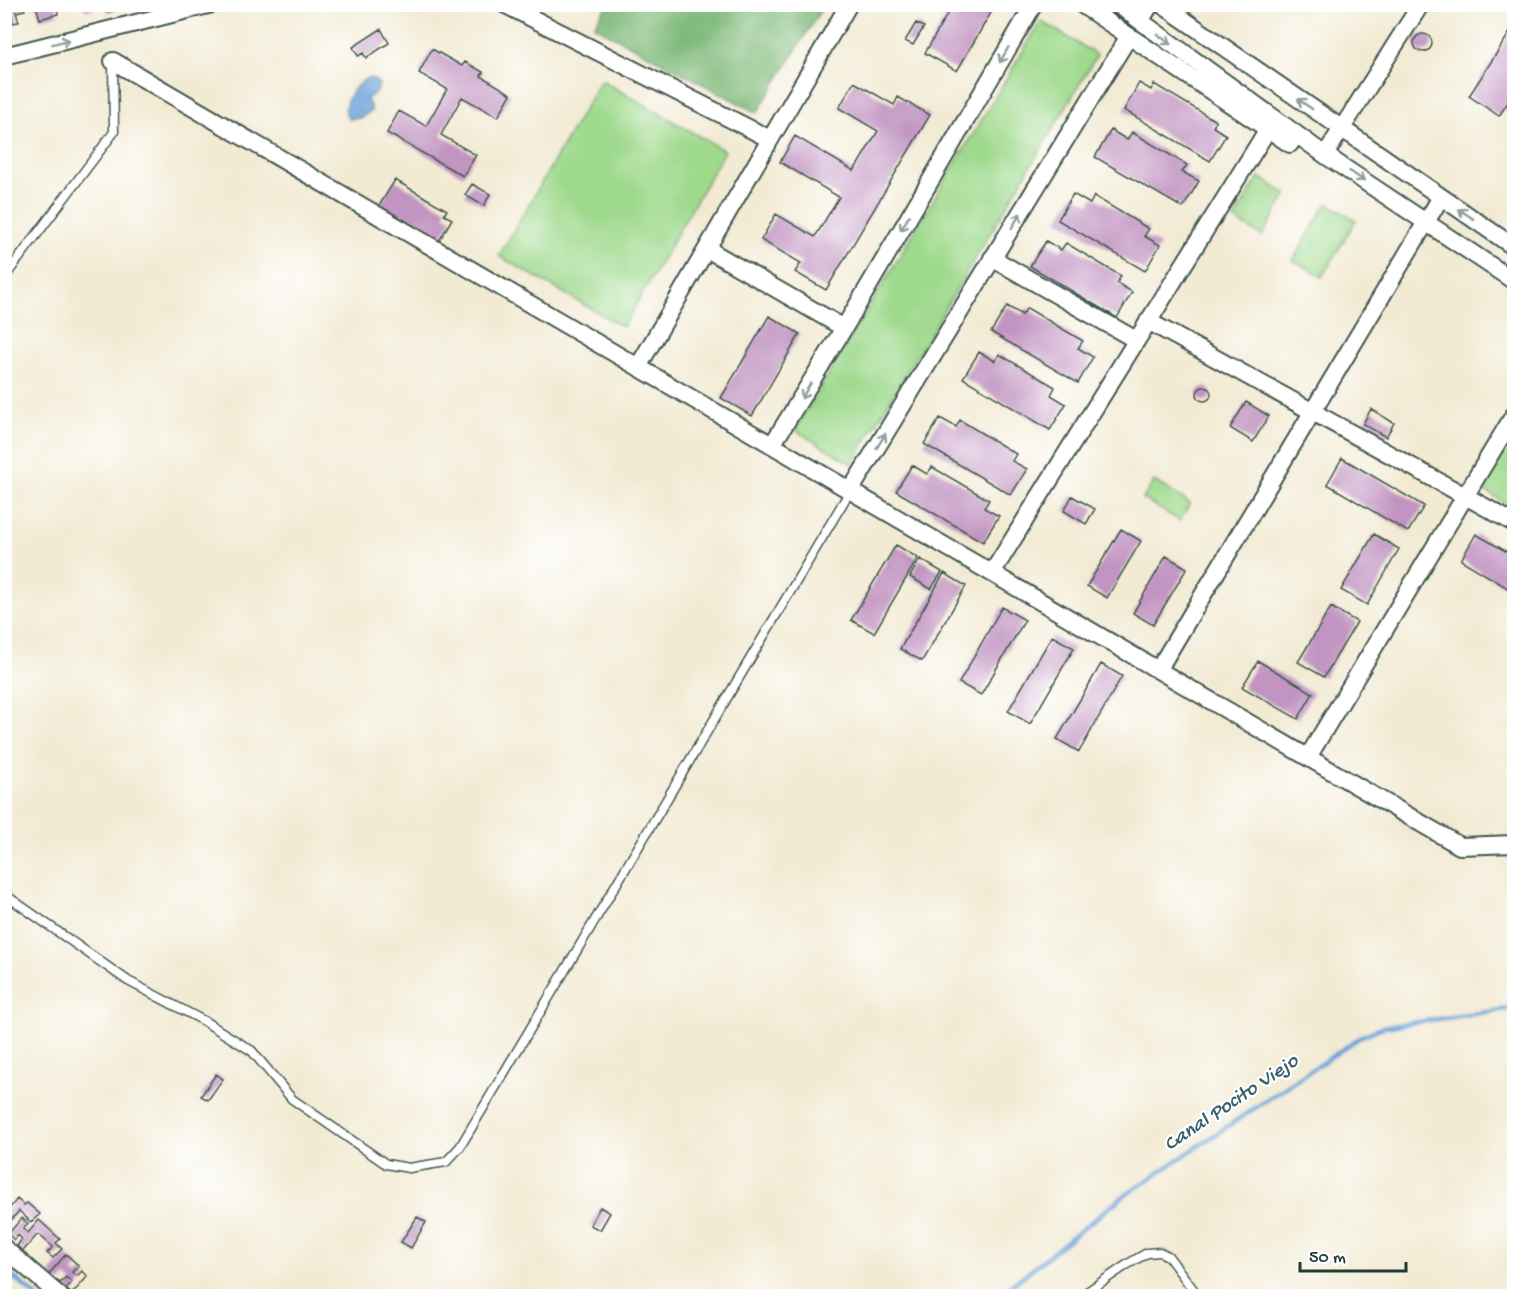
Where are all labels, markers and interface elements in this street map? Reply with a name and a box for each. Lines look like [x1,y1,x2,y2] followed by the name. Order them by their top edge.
[1156,33,1172,45] one-way arrow
[52,35,71,47] one-way arrow
[998,46,1010,63] one-way arrow
[1298,98,1314,110] one-way arrow
[1348,170,1365,182] one-way arrow
[1458,208,1475,220] one-way arrow
[1010,213,1022,230] one-way arrow
[899,214,911,231] one-way arrow
[799,382,812,399] one-way arrow
[875,433,887,450] one-way arrow
[1160,1049,1305,1158] water label: Canal Pocito Viejo
[1300,1235,1406,1273] scale bar
[1309,1248,1346,1269] text: 50 m

